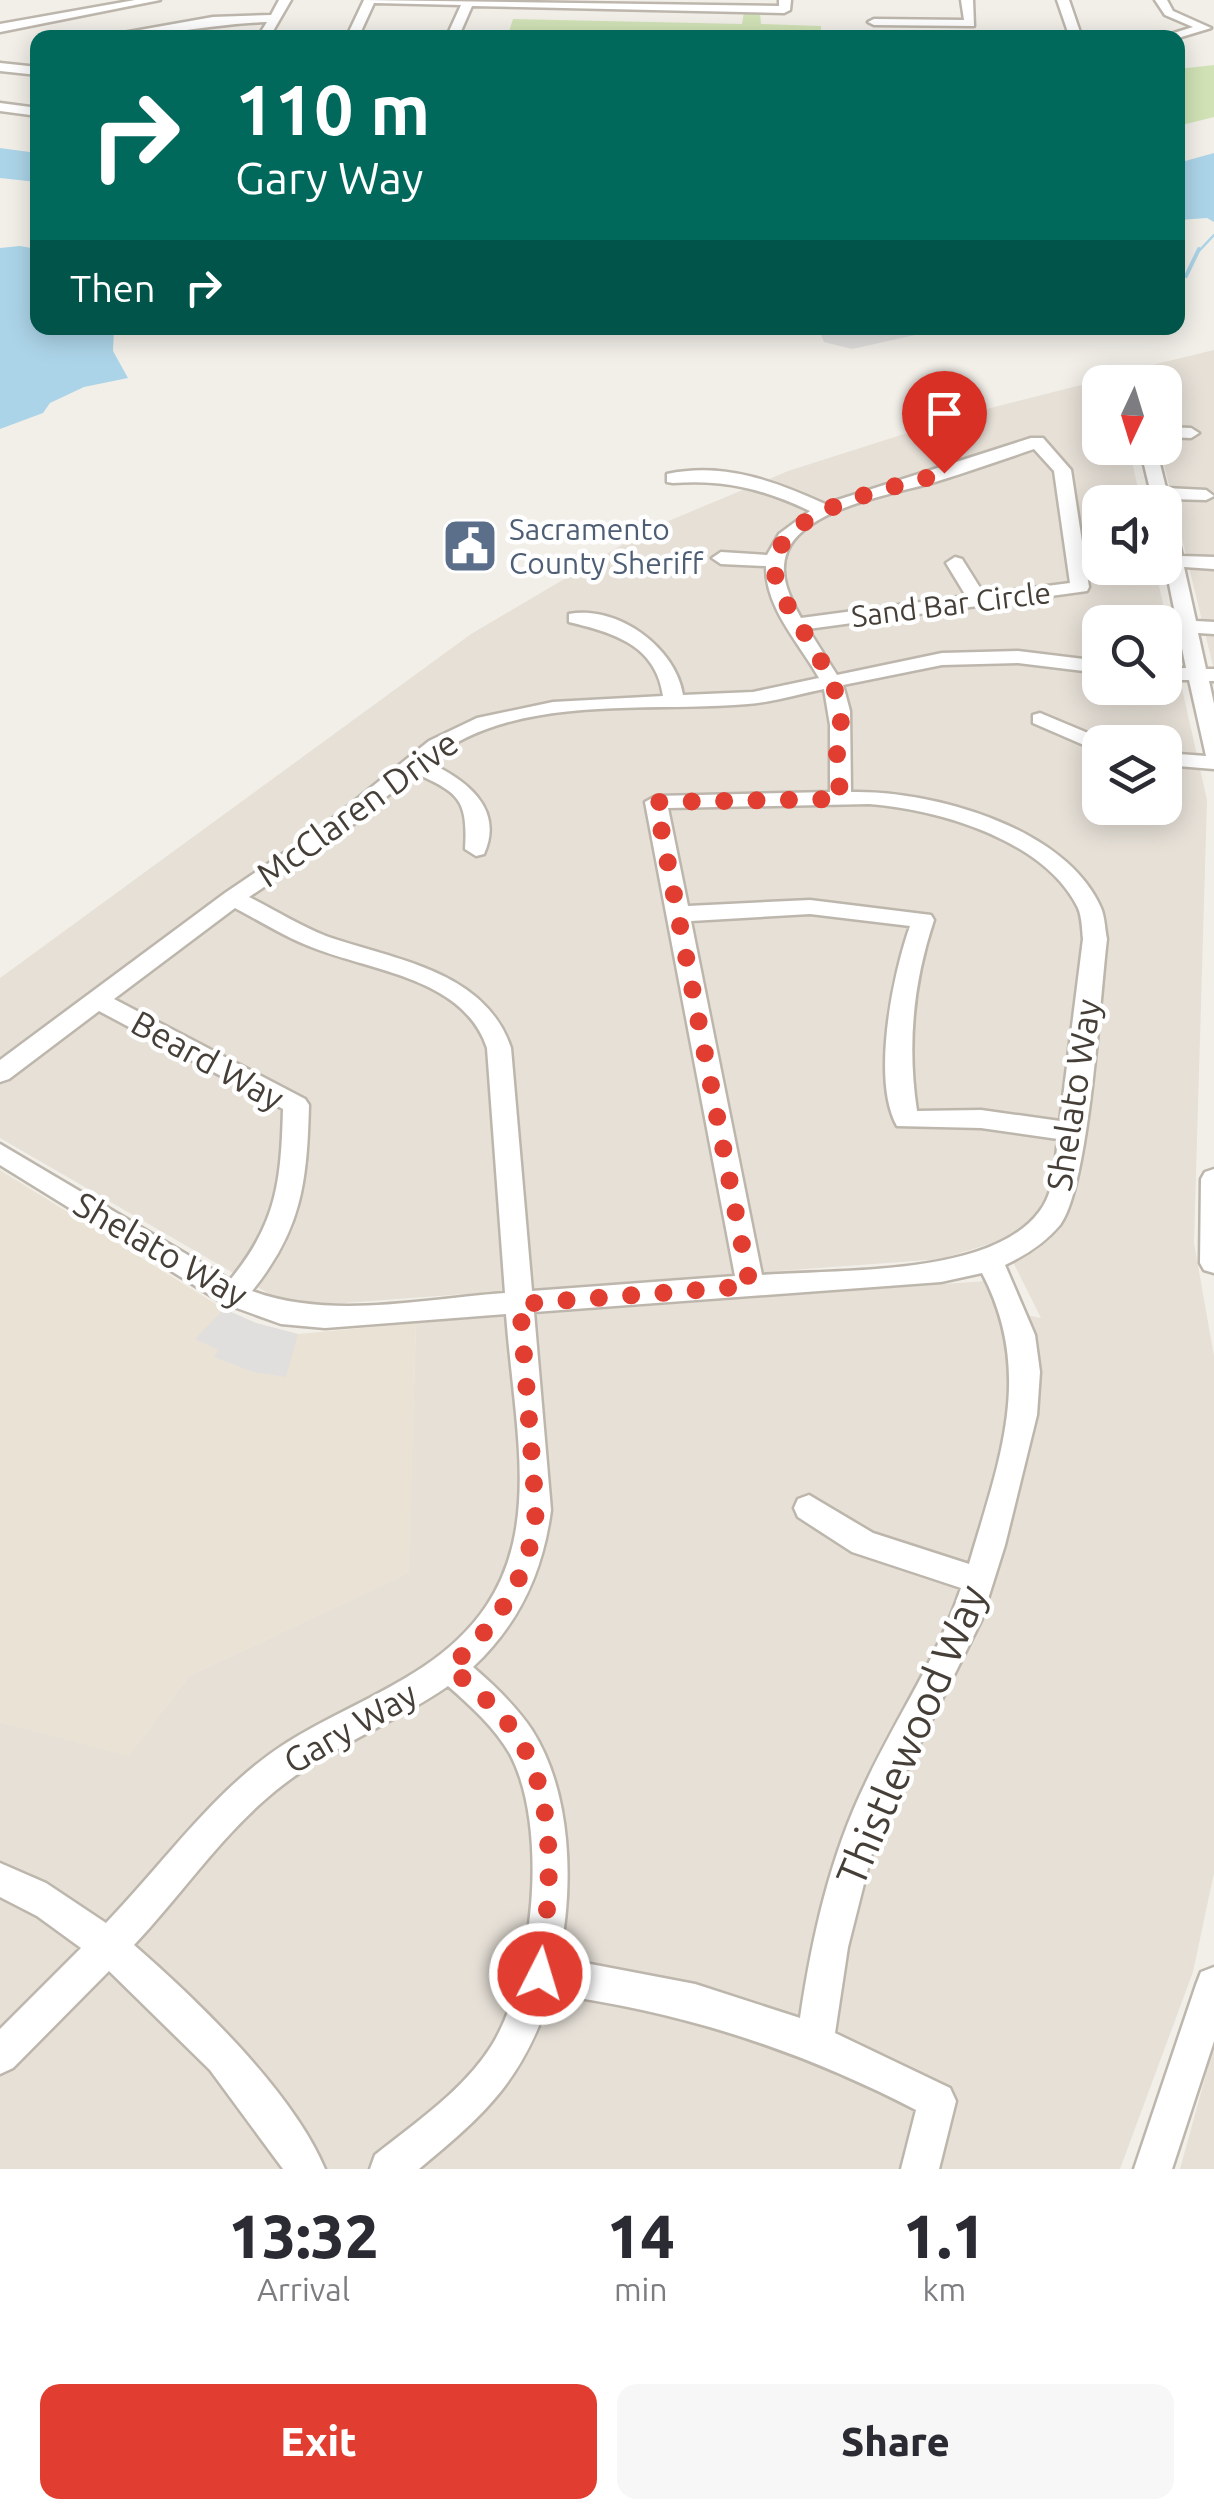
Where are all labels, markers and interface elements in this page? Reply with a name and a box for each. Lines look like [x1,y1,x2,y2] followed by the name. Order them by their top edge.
[70,70,200,200] icon: right
[235,70,430,148] text: 110 m
[235,152,424,203] text: Gary Way
[176,260,231,315] icon: right
[70,267,156,309] text: Then
[1082,365,1182,465] north arrow
[1082,365,1182,825] map controls
[902,371,987,474] pin
[917,386,972,441] icon: arrive
[1082,485,1182,585] button: sound
[509,512,703,580] place label: Sacramento County Sheriff
[440,516,500,576] public building icon: Sacramento County Sheriff
[849,575,1053,633] street label: Sand Bar Circle
[1082,605,1182,705] button: search
[249,722,465,894] street label: McClaren Drive
[1082,725,1182,825] button: layers
[1038,996,1108,1194] street label: Shelato Way
[125,1002,291,1118] street label: Beard Way
[67,1183,255,1315] street label: Shelato Way
[826,1578,996,1892] street label: Thistlewood Way
[277,1673,424,1781] street label: Gary Way
[488,1922,592,2026] position arrow
[228,2202,379,2269] text: 13:32
[607,2202,675,2269] text: 14
[903,2202,986,2269] text: 1.1
[257,2271,350,2307] text: Arrival
[614,2271,668,2307] text: min
[922,2271,966,2307] text: km
[40,2384,597,2499] button: Exit
[617,2384,1174,2499] button: Share

